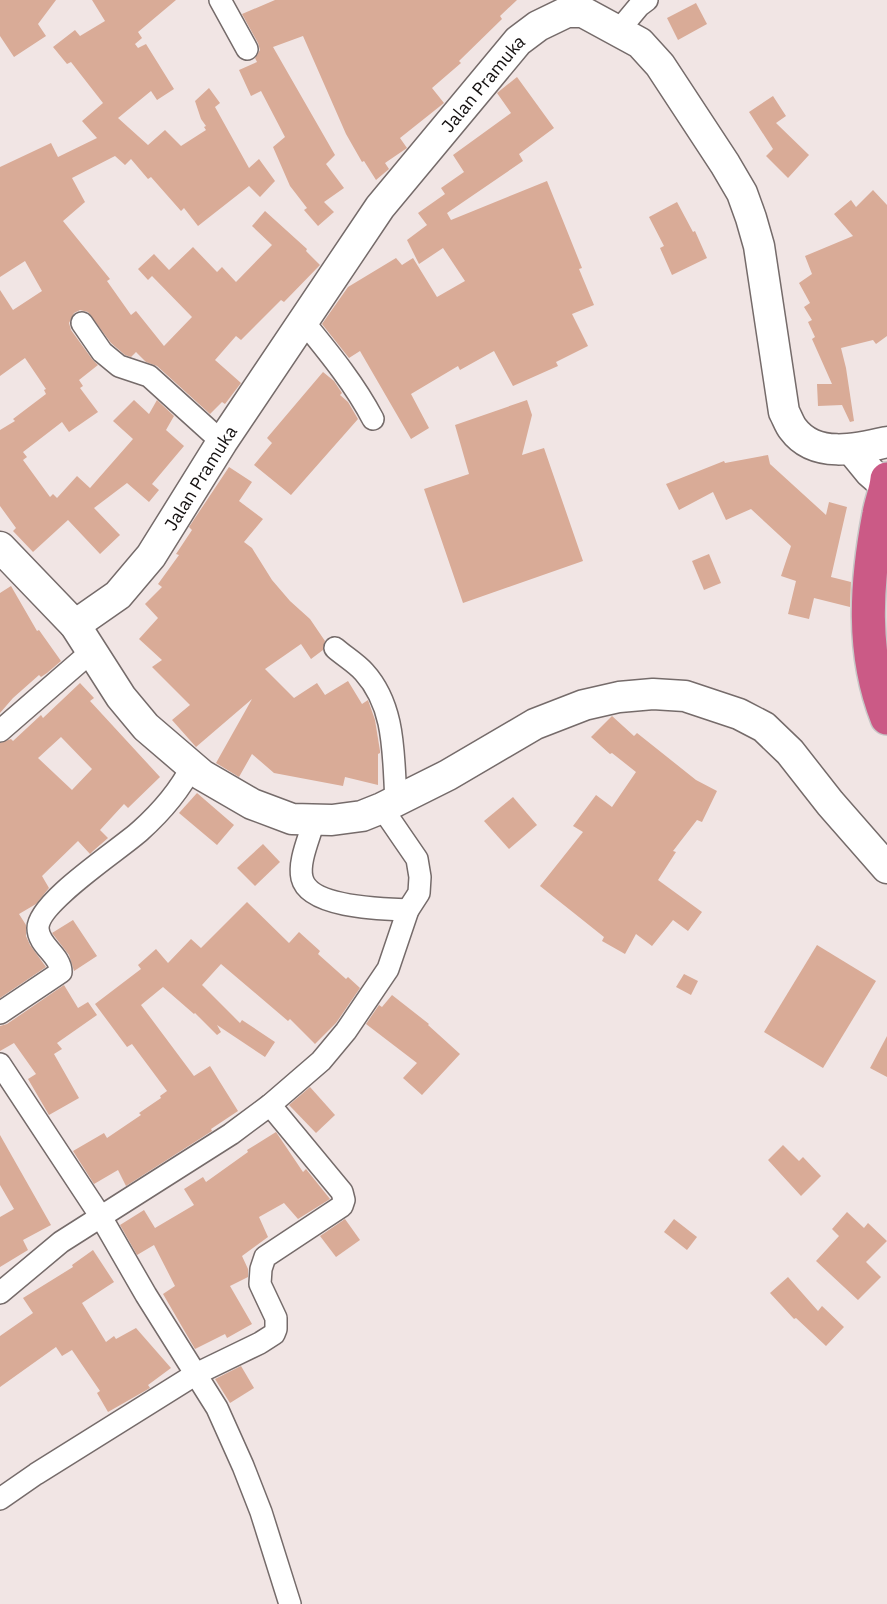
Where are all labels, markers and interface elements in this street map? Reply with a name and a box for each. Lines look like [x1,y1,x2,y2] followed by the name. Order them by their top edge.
[436,29,529,137] street label: Jalan Pramuka
[158,420,242,534] street label: Jalan Pramuka

